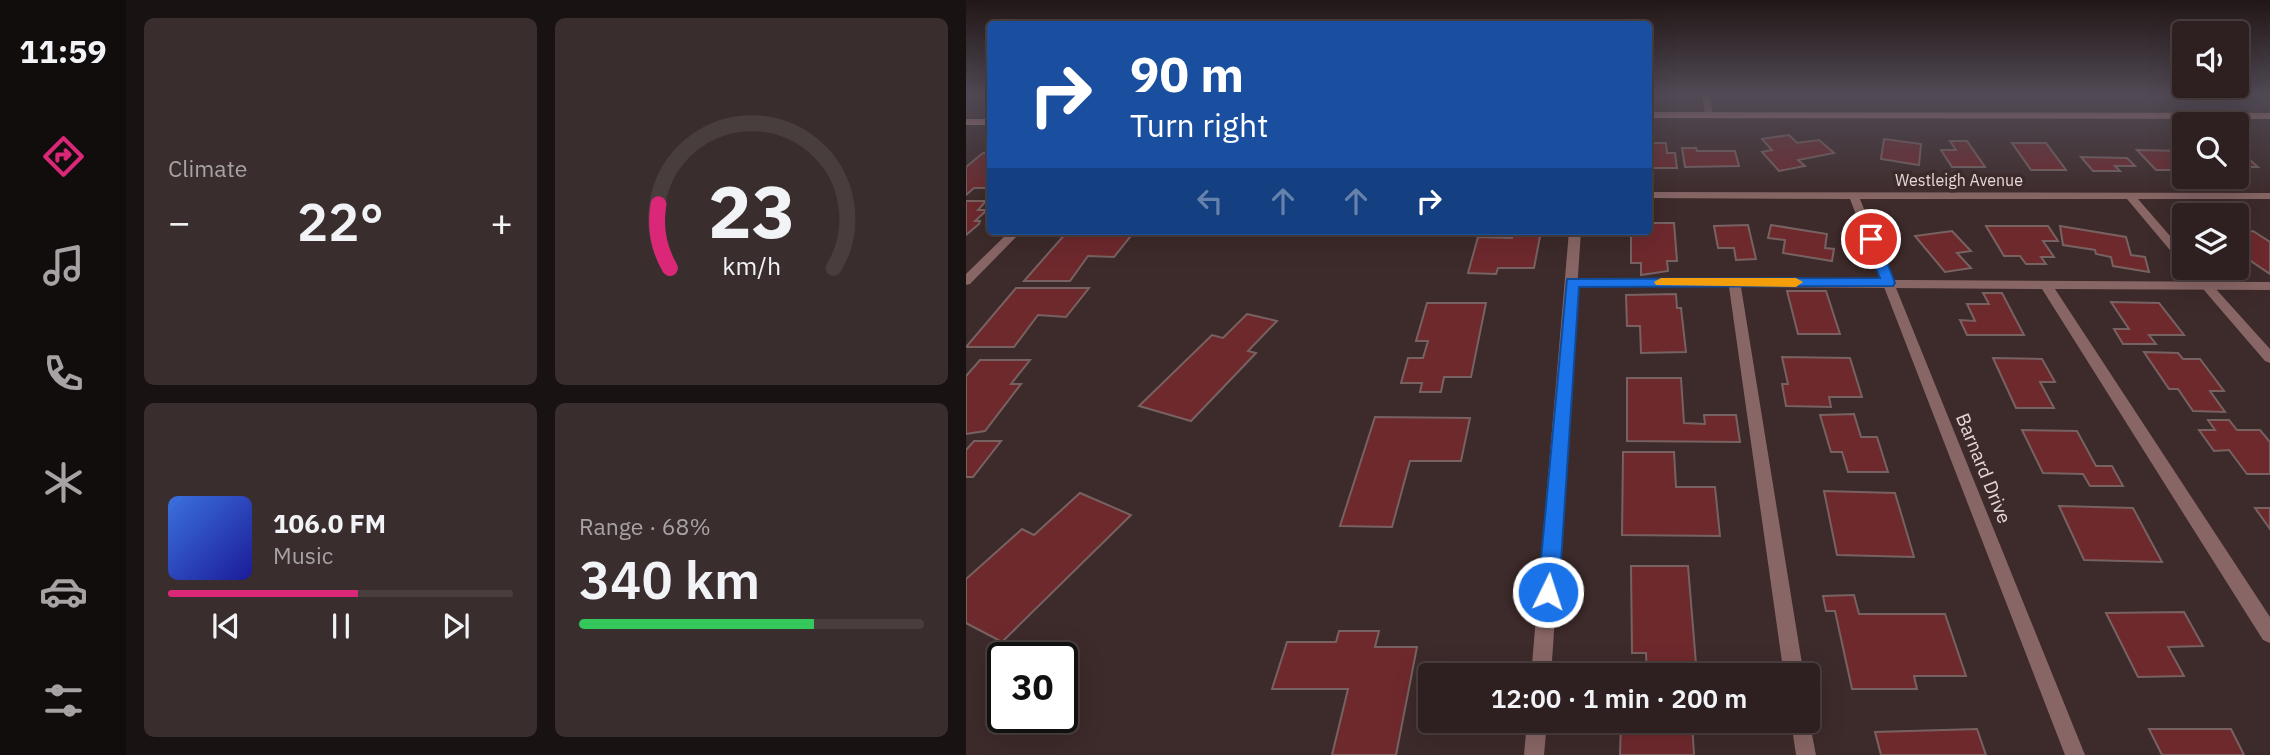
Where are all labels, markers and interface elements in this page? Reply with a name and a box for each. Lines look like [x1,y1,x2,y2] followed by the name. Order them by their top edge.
[2172,21,2249,280] map controls
[2172,21,2249,98] button: sound
[19,30,107,72] text: 11:59
[1130,42,1244,105] text: 90 m
[1015,49,1106,140] icon: right
[1130,104,1268,146] text: Turn right
[2172,112,2249,189] button: search
[39,132,88,181] icon: directions
[168,153,247,183] text: Climate
[708,163,795,258] text: 23
[1895,170,2023,190] street label: Westleigh Avenue
[1191,182,1229,220] icon: left
[1264,182,1302,220] icon: ahead
[1337,182,1375,220] icon: ahead
[1410,182,1448,220] icon: right
[297,188,384,255] text: 22°
[168,197,191,246] text: −
[490,197,513,246] text: +
[2172,203,2249,280] button: layers
[1841,209,1901,269] pin
[1852,220,1890,258] icon: arrive
[39,241,88,290] icon: music
[722,248,781,281] text: km/h
[39,349,88,398] icon: phone
[1951,409,2017,527] street label: Barnard Drive
[39,458,88,507] icon: climate
[273,506,386,540] text: 106.0 FM
[579,511,711,541] text: Range · 68%
[273,540,333,570] text: Music
[579,546,760,613] text: 340 km
[1511,555,1585,629] position arrow
[39,567,88,616] icon: car
[207,607,245,645] icon: previous
[322,607,360,645] icon: pause
[437,607,475,645] icon: next
[987,642,1078,733] speed limit sign: 30
[39,676,88,725] icon: filters
[1491,681,1747,715] text: 12:00 · 1 min · 200 m

